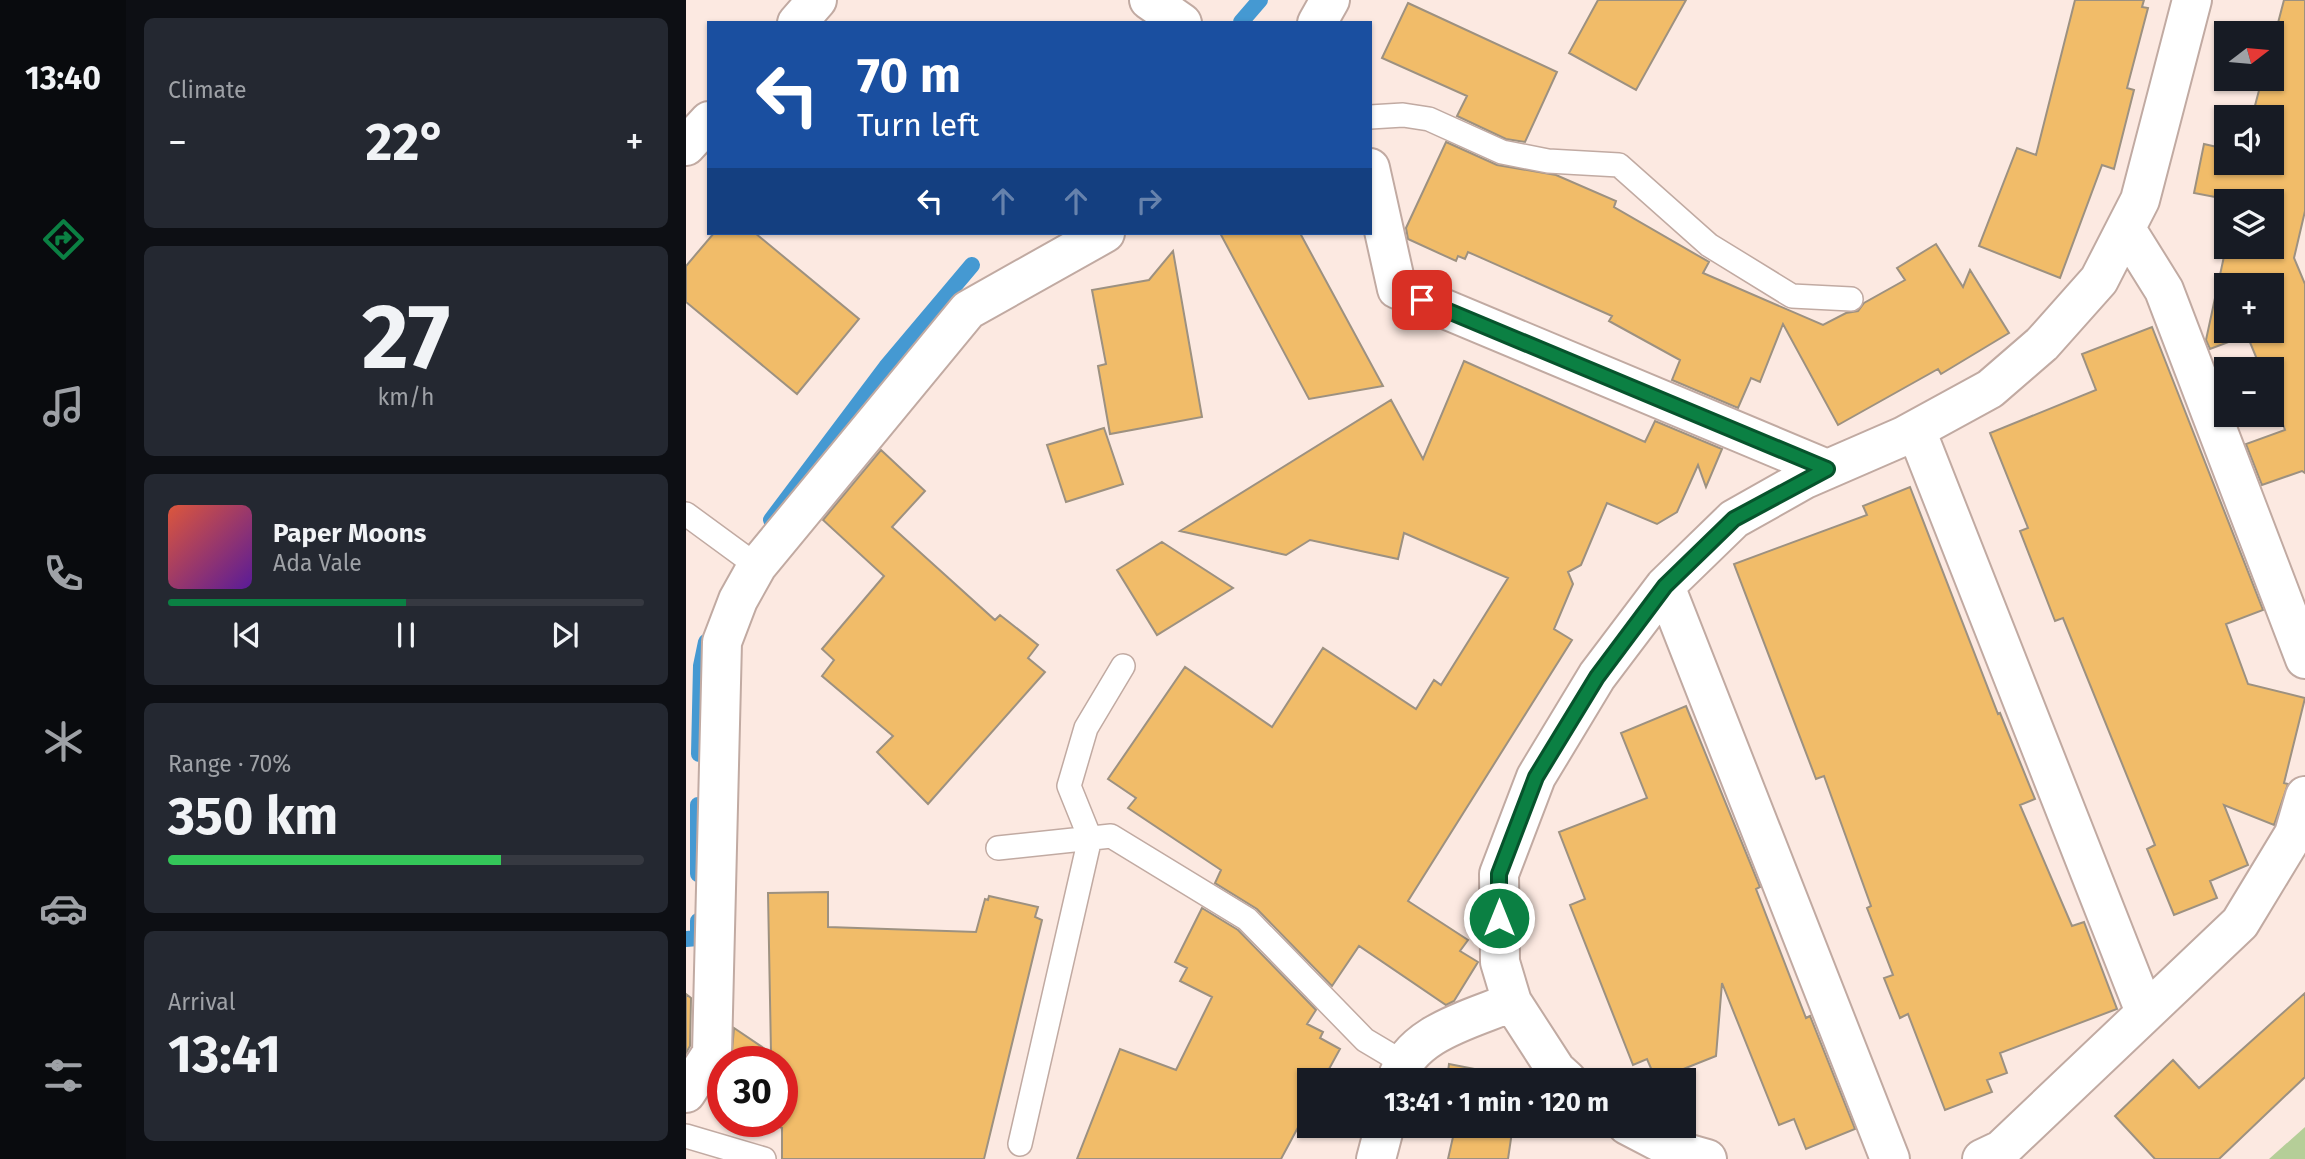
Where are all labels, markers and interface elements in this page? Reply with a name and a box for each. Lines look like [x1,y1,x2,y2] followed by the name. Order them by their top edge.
[2214,21,2284,91] north arrow
[2214,21,2284,427] map controls
[857,46,961,105] text: 70 m
[742,49,833,140] icon: left
[25,59,101,97] text: 13:40
[168,76,247,104] text: Climate
[2214,105,2284,175] button: sound
[857,106,979,144] text: Turn left
[366,111,446,174] text: 22°
[168,119,187,165] text: −
[625,119,644,165] text: +
[911,182,949,220] icon: left
[984,182,1022,220] icon: ahead
[1057,182,1095,220] icon: ahead
[1130,182,1168,220] icon: right
[2214,189,2284,259] button: layers
[39,215,88,264] icon: directions
[1392,270,1452,330] pin
[2214,273,2284,343] button: +
[1403,281,1441,319] icon: arrive
[362,283,450,392] text: 27
[2214,357,2284,427] button: −
[39,382,88,431] icon: music
[378,383,434,411] text: km/h
[273,518,426,549] text: Paper Moons
[39,549,88,598] icon: phone
[273,549,362,577] text: Ada Vale
[228,616,266,654] icon: previous
[387,616,425,654] icon: pause
[546,616,584,654] icon: next
[39,717,88,766] icon: climate
[168,750,291,778] text: Range · 70%
[168,785,338,848] text: 350 km
[1462,881,1536,955] position arrow
[39,884,88,933] icon: car
[168,988,235,1016] text: Arrival
[168,1023,281,1086] text: 13:41
[707,1046,798,1137] speed limit sign: 30
[39,1051,88,1100] icon: filters
[1384,1087,1609,1118] text: 13:41 · 1 min · 120 m

